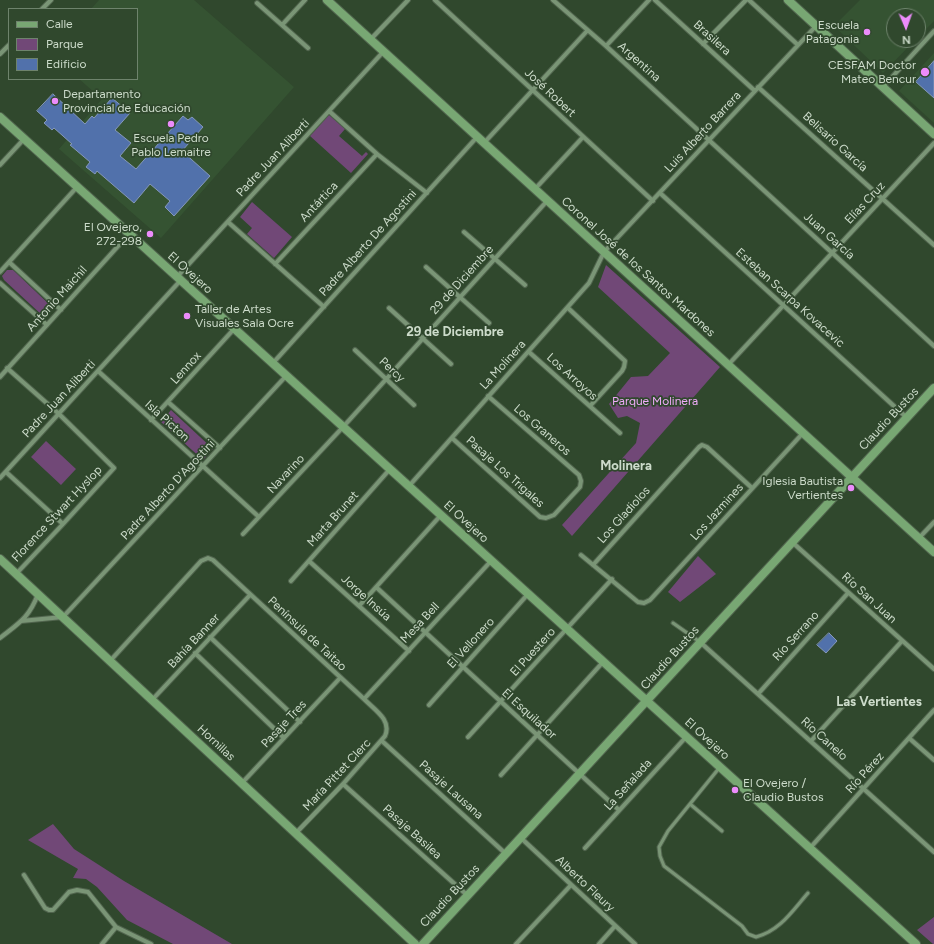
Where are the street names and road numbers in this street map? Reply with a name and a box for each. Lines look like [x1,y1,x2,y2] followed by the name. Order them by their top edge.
[690,18,734,58] street label: Brasilera
[615,39,663,85] street label: Argentina
[521,66,579,120] street label: José Robert
[662,89,744,175] street label: Luis Alberto Barrera
[800,109,870,175] street label: Belisario García
[233,116,313,200] street label: Padre Juan Aliberti
[297,179,341,225] street label: Antártica
[842,179,888,227] street label: Elías Cruz
[316,187,420,299] street label: Padre Alberto De Agostini
[558,194,718,340] street label: Coronel José de los Santos Mardones
[801,209,857,263] street label: Juan García
[427,243,497,317] street label: 29 de Diciembre
[733,245,847,351] street label: Esteban Scarpa Kovacevic
[165,249,215,297] street label: El Ovejero
[24,263,90,335] street label: Antonio Maichil
[477,337,529,393] street label: La Molinera
[168,349,204,387] street label: Lennox
[544,350,600,404] street label: Los Arroyos
[376,354,408,386] street label: Percy
[19,357,99,441] street label: Padre Juan Aliberti
[856,385,922,453] street label: Claudio Bustos
[142,397,192,445] street label: Isla Picton
[511,401,573,459] street label: Los Graneros
[463,433,547,511] street label: Pasaje Los Trigales
[118,437,218,543] street label: Padre Alberto D'Agostini
[264,452,308,496] street label: Navarino
[9,463,105,565] street label: Florence Stwart Hyslop
[688,481,746,543] street label: Los Jazmines
[595,484,653,546] street label: Los Gladiolos
[304,488,362,550] street label: Marta Brunet
[441,498,491,546] street label: El Ovejero
[839,570,899,626] street label: Río San Juan
[338,572,394,624] street label: Jorge Insúa
[265,594,349,674] street label: Península de Taitao
[397,600,443,646] street label: Mesa Bell
[770,608,822,664] street label: Río Serrano
[165,611,223,671] street label: Bahía Banner
[444,615,498,671] street label: El Vellonero
[638,623,702,693] street label: Claudio Bustos
[507,625,559,679] street label: El Puestero
[499,686,559,742] street label: El Esquilador
[258,697,310,751] street label: Pasaje Tres
[798,714,850,764] street label: Río Canelo
[682,715,732,763] street label: El Ovejero
[194,722,238,764] street label: Hornillas
[300,736,374,814] street label: María Pittet Clerc
[843,750,887,796] street label: Río Pérez
[601,756,655,814] street label: La Señalada
[416,758,486,822] street label: Pasaje Lausana
[379,802,445,862] street label: Pasaje Basilea
[552,853,618,915] street label: Alberto Fleury
[417,862,483,930] street label: Claudio Bustos

